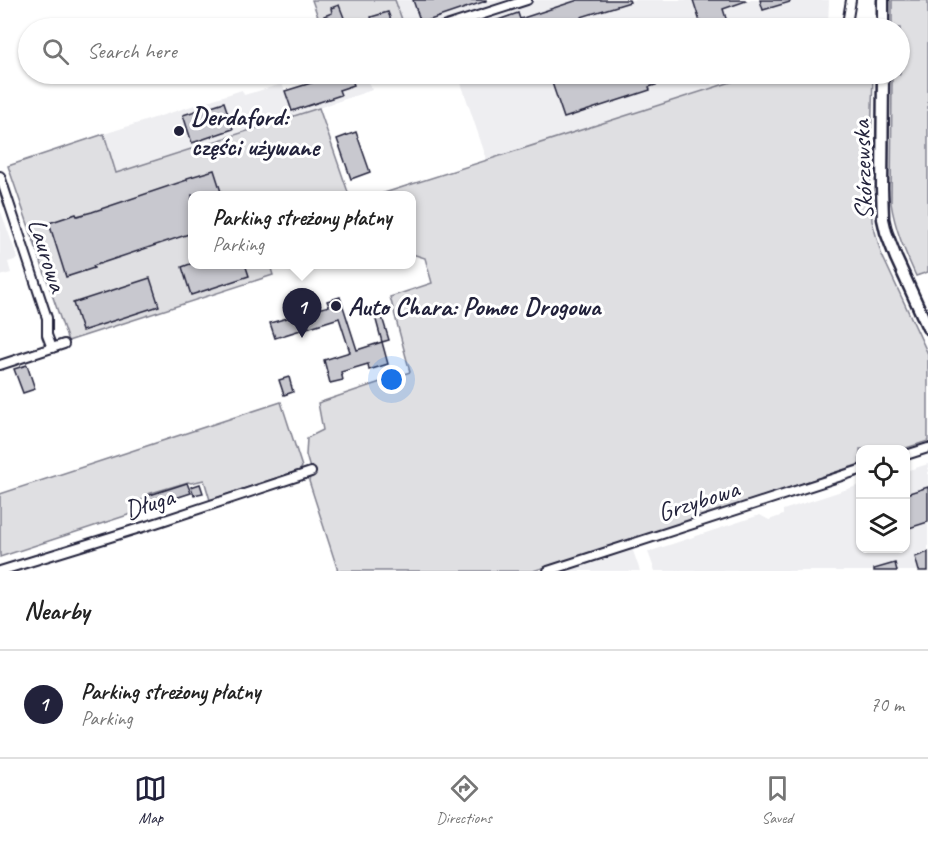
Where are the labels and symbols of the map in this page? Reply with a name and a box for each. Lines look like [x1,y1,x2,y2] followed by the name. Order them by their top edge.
[191,100,321,163] place label: Derdaford: części używane
[844,118,881,220] street label: Skórzewska
[172,124,186,138] marker: Derdaford: części używane
[20,214,75,298] street label: Laurowa
[282,288,322,338] pin: 1
[348,290,603,323] place label: Auto Chara: Pomoc Drogowa
[329,299,343,313] marker: Auto Chara: Pomoc Drogowa
[377,365,406,394] your location
[653,471,744,529] street label: Grzybowa
[120,480,180,527] street label: Długa

